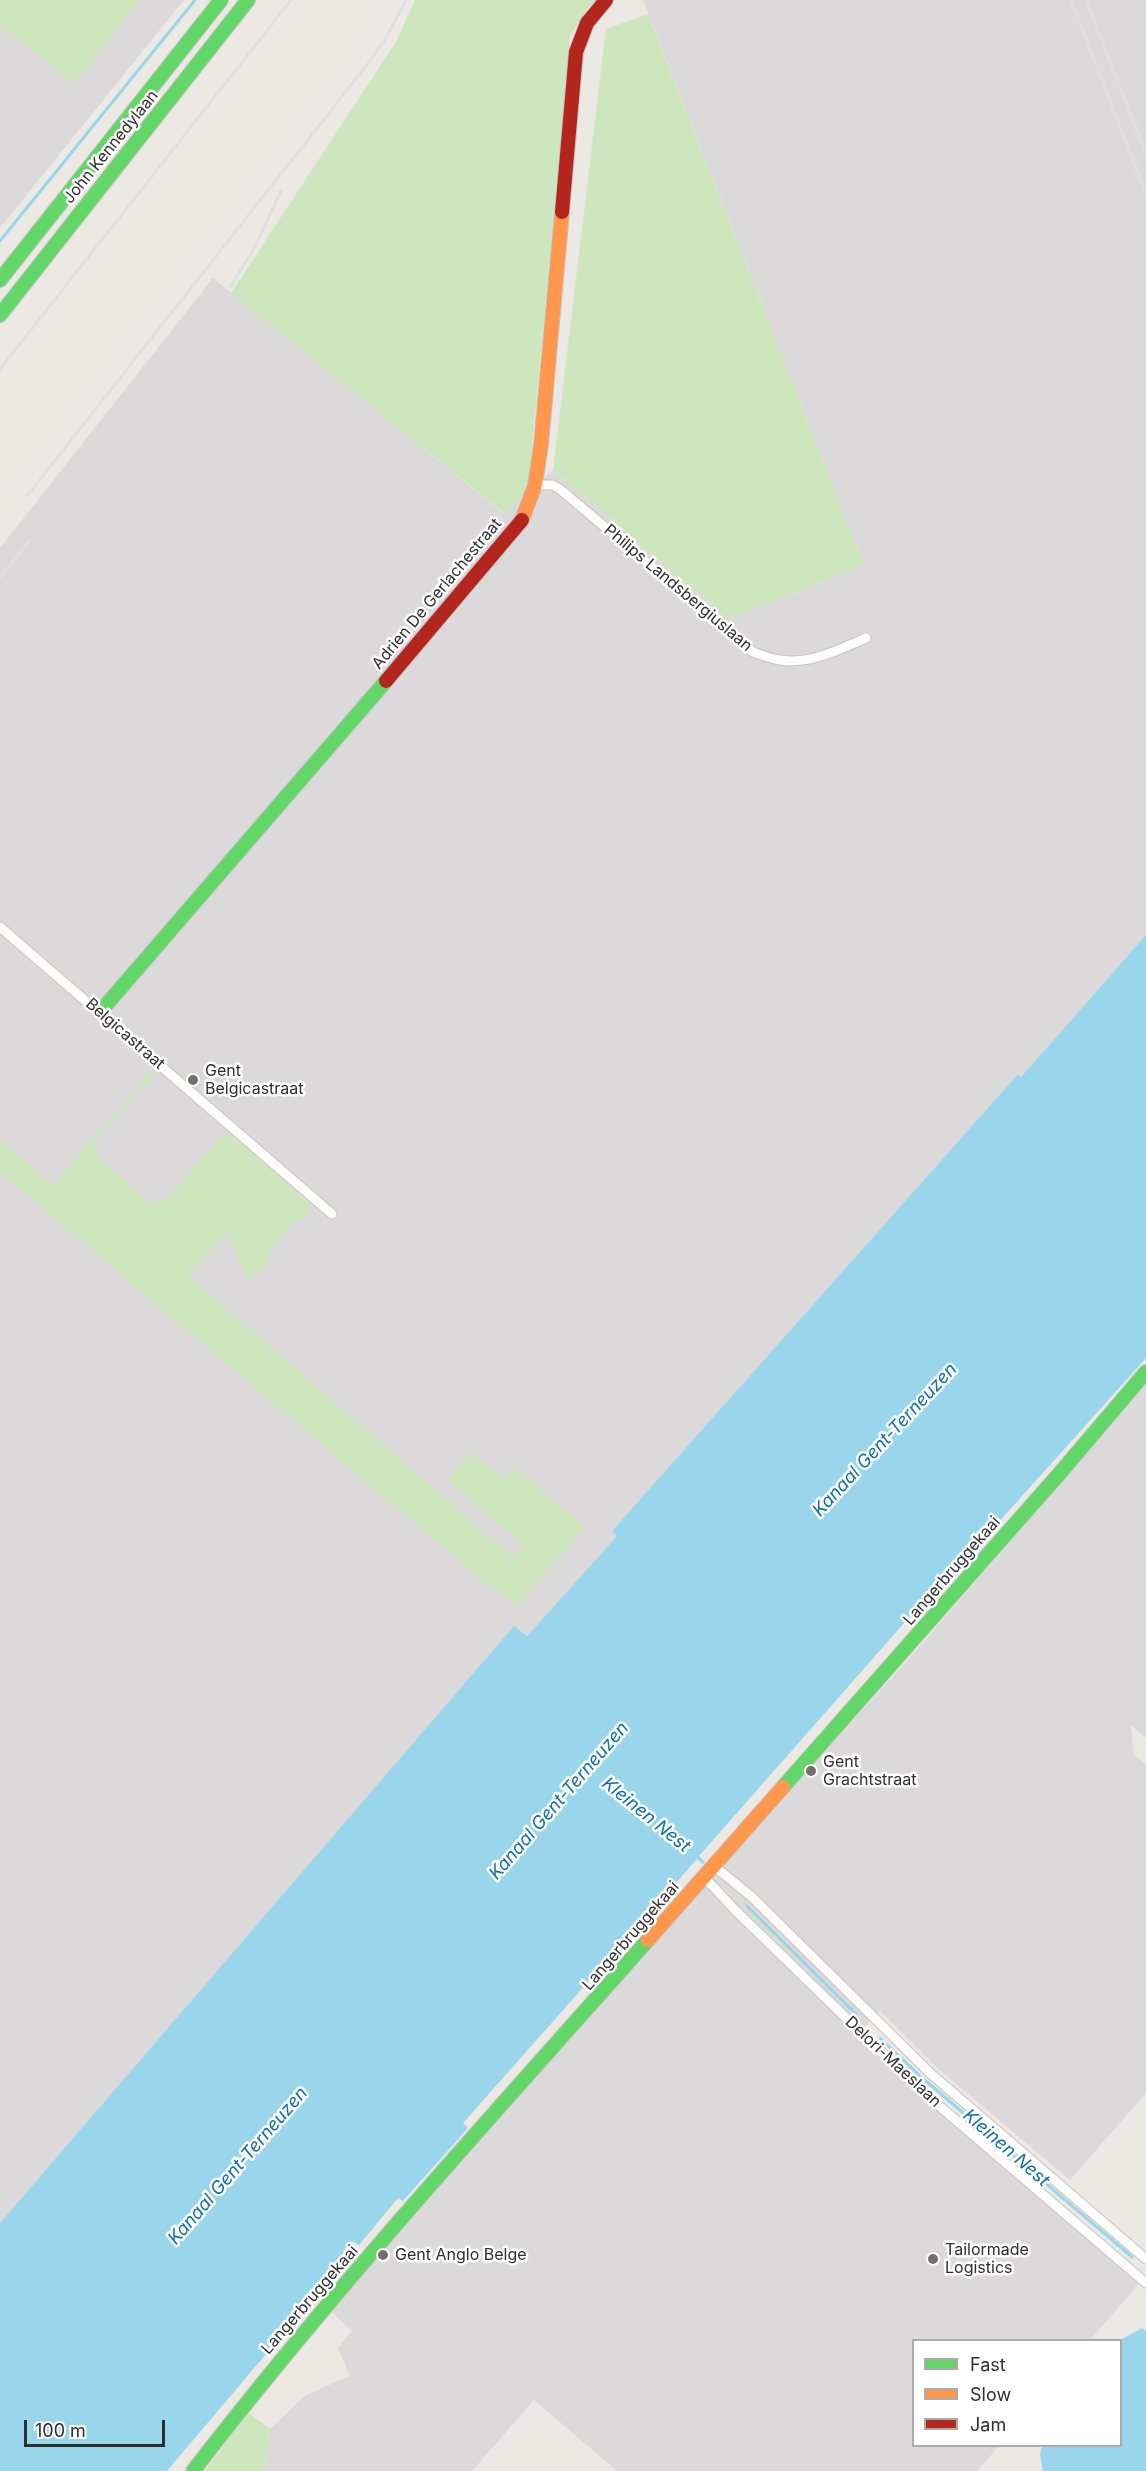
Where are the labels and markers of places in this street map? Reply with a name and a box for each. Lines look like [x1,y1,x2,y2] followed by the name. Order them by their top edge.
[205,1061,304,1099] place label: Gent Belgicastraat
[186,1073,200,1087] marker: Gent Belgicastraat
[823,1752,917,1790] place label: Gent Grachtstraat
[804,1764,818,1778] marker: Gent Grachtstraat
[945,2240,1029,2278] place label: Tailormade Logistics
[395,2245,527,2265] place label: Gent Anglo Belge
[376,2248,390,2262] marker: Gent Anglo Belge
[926,2252,940,2266] marker: Tailormade Logistics

